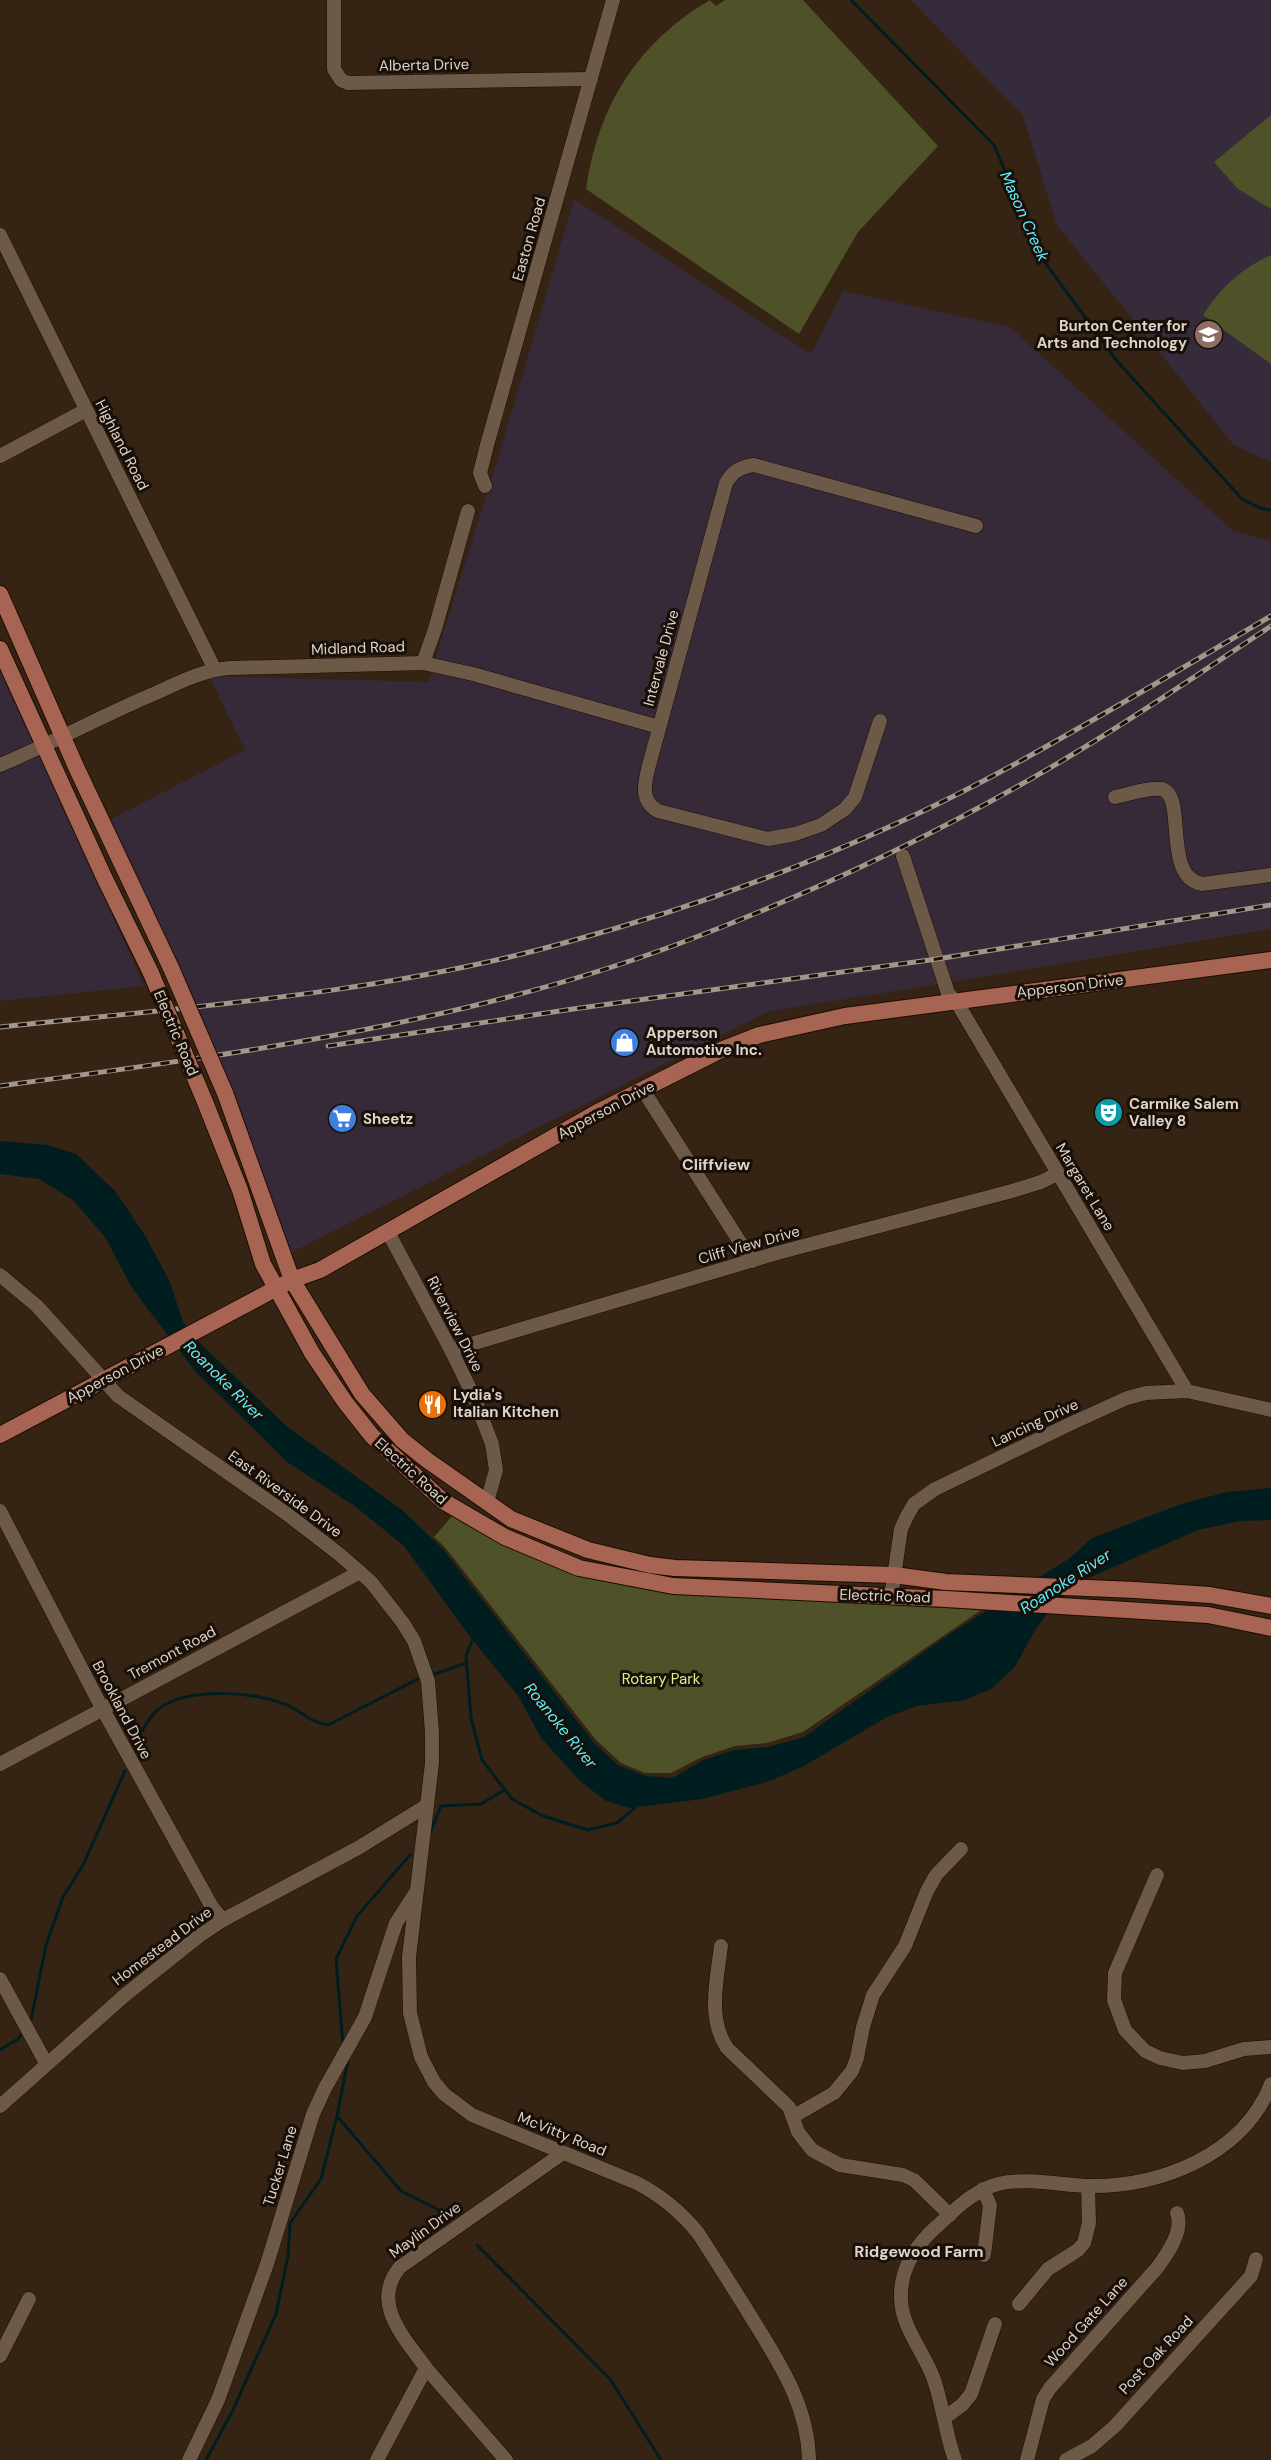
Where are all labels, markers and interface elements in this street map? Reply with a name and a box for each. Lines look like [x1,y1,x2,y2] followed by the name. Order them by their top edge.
[379,54,469,76] street label: Alberta Drive
[995,168,1054,265] water label: Mason Creek
[508,195,550,283] street label: Easton Road
[1037,316,1187,353] place label: Burton Center for Arts and Technology
[1192,319,1224,351] school or university icon: Burton Center for Arts and Technology
[91,396,153,494] street label: Highland Road
[639,608,683,708] street label: Intervale Drive
[311,636,405,660] street label: Midland Road
[1016,970,1124,1002] street label: Apperson Drive
[149,987,203,1079] street label: Electric Road
[646,1023,762,1060] place label: Apperson Automotive Inc.
[609,1026,641,1058] shop icon: Apperson Automotive Inc.
[554,1076,658,1144] street label: Apperson Drive
[1129,1094,1239,1131] place label: Carmike Salem Valley 8
[1092,1097,1124,1129] theatre icon: Carmike Salem Valley 8
[326,1103,358,1135] supermarket icon: Sheetz
[363,1109,413,1129] place label: Sheetz
[1051,1139,1119,1235] street label: Margaret Lane
[682,1154,750,1175] district label: Cliffview
[696,1221,802,1269] street label: Cliff View Drive
[422,1273,488,1375] street label: Riverview Drive
[179,1336,269,1426] water label: Roanoke River
[63,1340,167,1408] street label: Apperson Drive
[453,1385,559,1422] place label: Lydia's Italian Kitchen
[416,1388,448,1420] restaurant icon: Lydia's Italian Kitchen
[988,1394,1082,1452] street label: Lancing Drive
[370,1433,452,1509] street label: Electric Road
[224,1446,346,1542] street label: East Riverside Drive
[1016,1544,1116,1619] water label: Roanoke River
[839,1584,931,1608] street label: Electric Road
[124,1621,220,1685] street label: Tremont Road
[88,1657,156,1763] street label: Brookland Drive
[622,1669,701,1689] park label: Rotary Park
[520,1678,602,1773] water label: Roanoke River
[108,1902,216,1990] street label: Homestead Drive
[515,2107,609,2161] street label: McVitty Road
[258,2123,302,2209] street label: Tucker Lane
[385,2197,465,2263] street label: Maylin Drive
[854,2241,984,2262] district label: Ridgewood Farm
[1040,2272,1132,2372] street label: Wood Gate Lane
[1114,2311,1198,2399] street label: Post Oak Road

